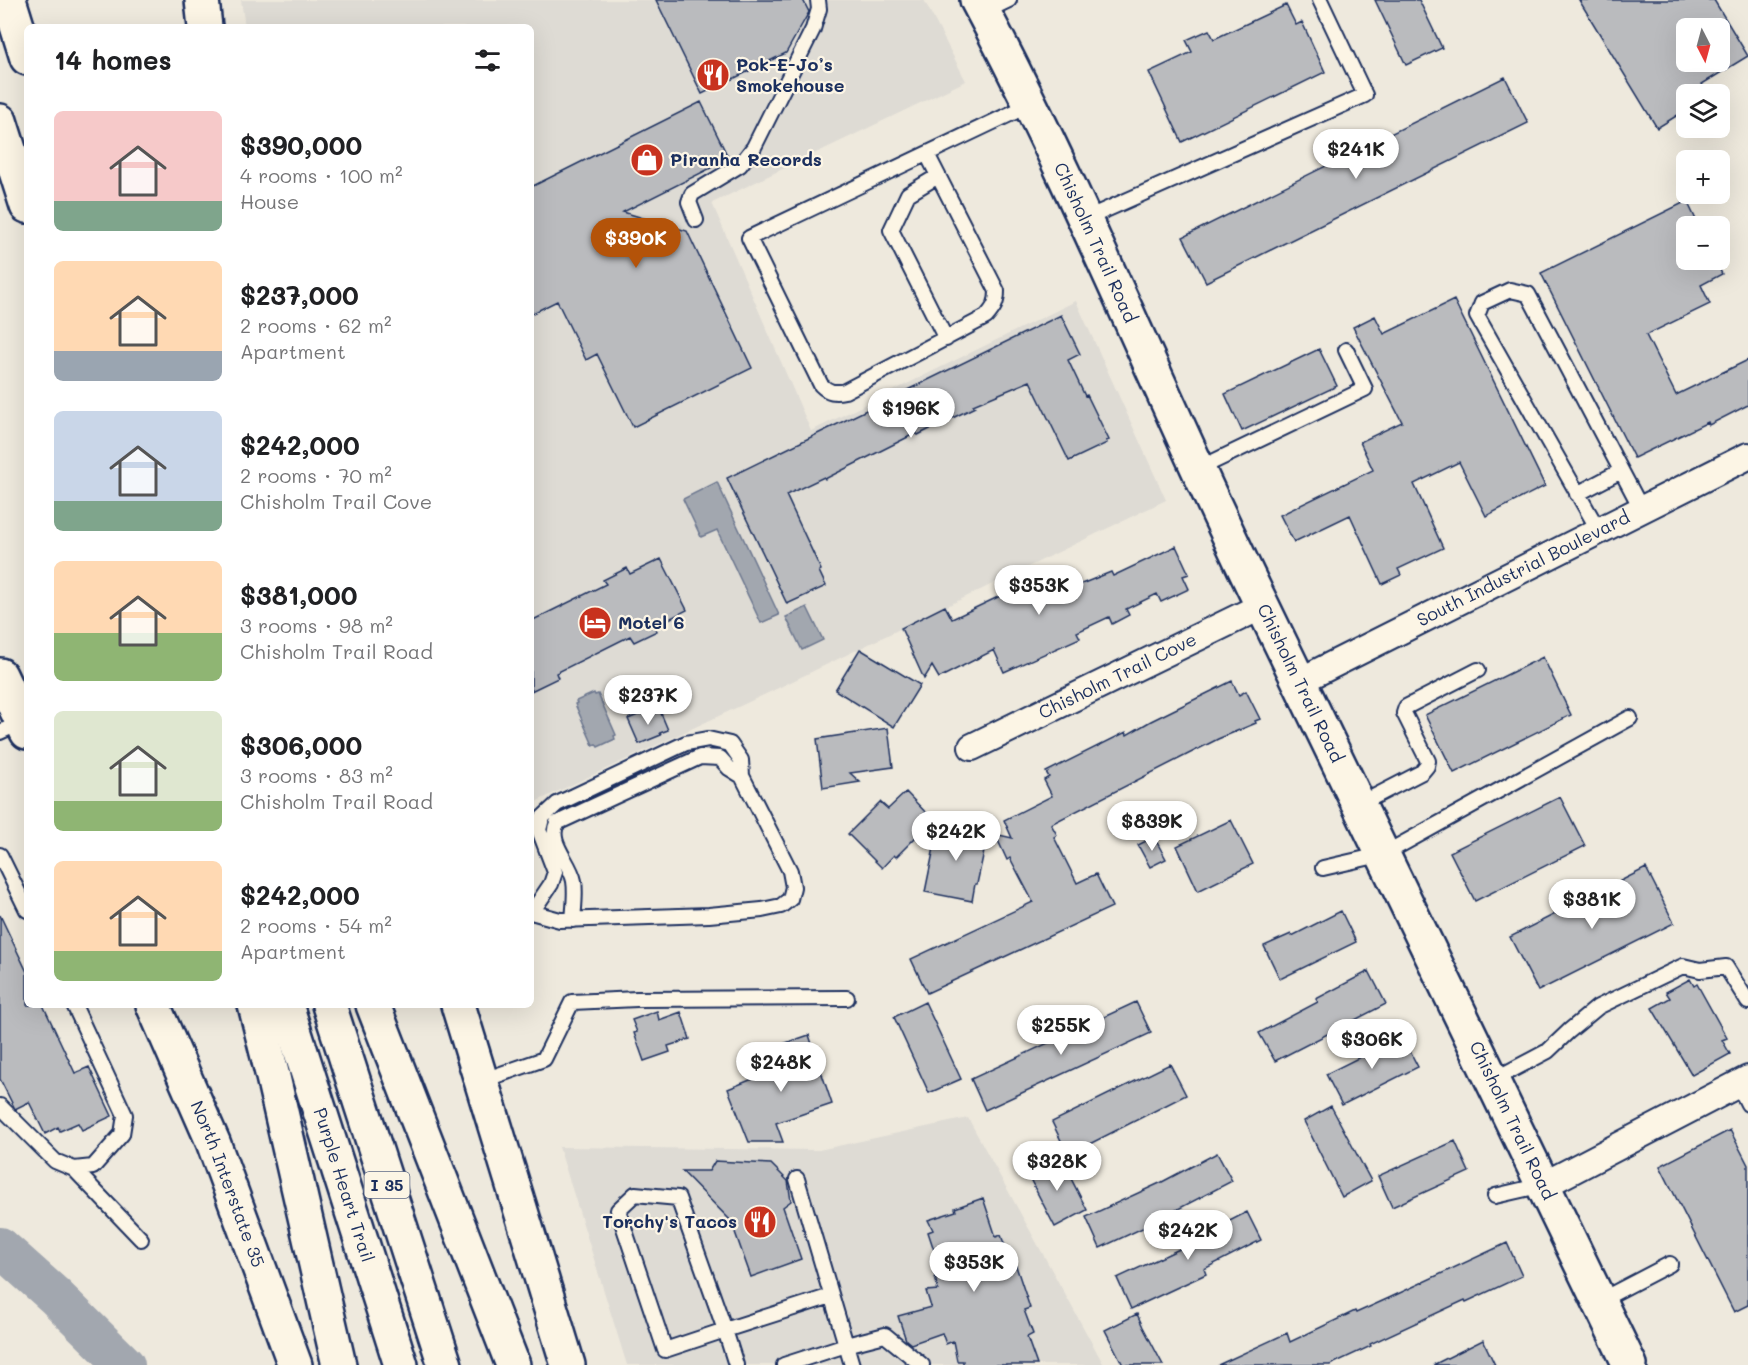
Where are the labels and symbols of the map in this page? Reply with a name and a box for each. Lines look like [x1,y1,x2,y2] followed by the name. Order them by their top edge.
[1676,18,1730,72] north arrow
[736,52,845,97] place label: Pok-E-Jo’s Smokehouse
[695,57,731,93] restaurant icon: Pok-E-Jo’s Smokehouse
[1314,129,1398,180] pin: $241K
[629,142,665,178] shop icon: Piranha Records
[670,147,822,171] place label: Piranha Records
[1049,158,1143,326] street label: Chisholm Trail Road
[594,218,678,269] pin: $390K
[869,388,953,439] pin: $196K
[1413,504,1633,631] street label: South Industrial Boulevard
[997,565,1081,616] pin: $353K
[1252,600,1350,766] street label: Chisholm Trail Road
[577,605,613,641] hotel icon: Motel 6
[618,610,685,634] place label: Motel 6
[1034,627,1200,724] street label: Chisholm Trail Cove
[606,675,690,726] pin: $237K
[1110,801,1194,852] pin: $839K
[914,811,998,862] pin: $242K
[1550,879,1634,930] pin: $381K
[1019,1005,1103,1056] pin: $255K
[1330,1019,1414,1070] pin: $306K
[1464,1037,1562,1204] street label: Chisholm Trail Road
[739,1042,823,1093] pin: $248K
[185,1097,271,1270] street label: North Interstate 35
[309,1105,380,1265] street label: Purple Heart Trail
[1015,1141,1099,1192] pin: $328K
[364,1172,410,1198] road number: I 35
[742,1204,778,1240] restaurant icon: Torchy's Tacos
[602,1209,737,1233] place label: Torchy's Tacos
[1146,1210,1230,1261] pin: $242K
[932,1242,1016,1293] pin: $353K

